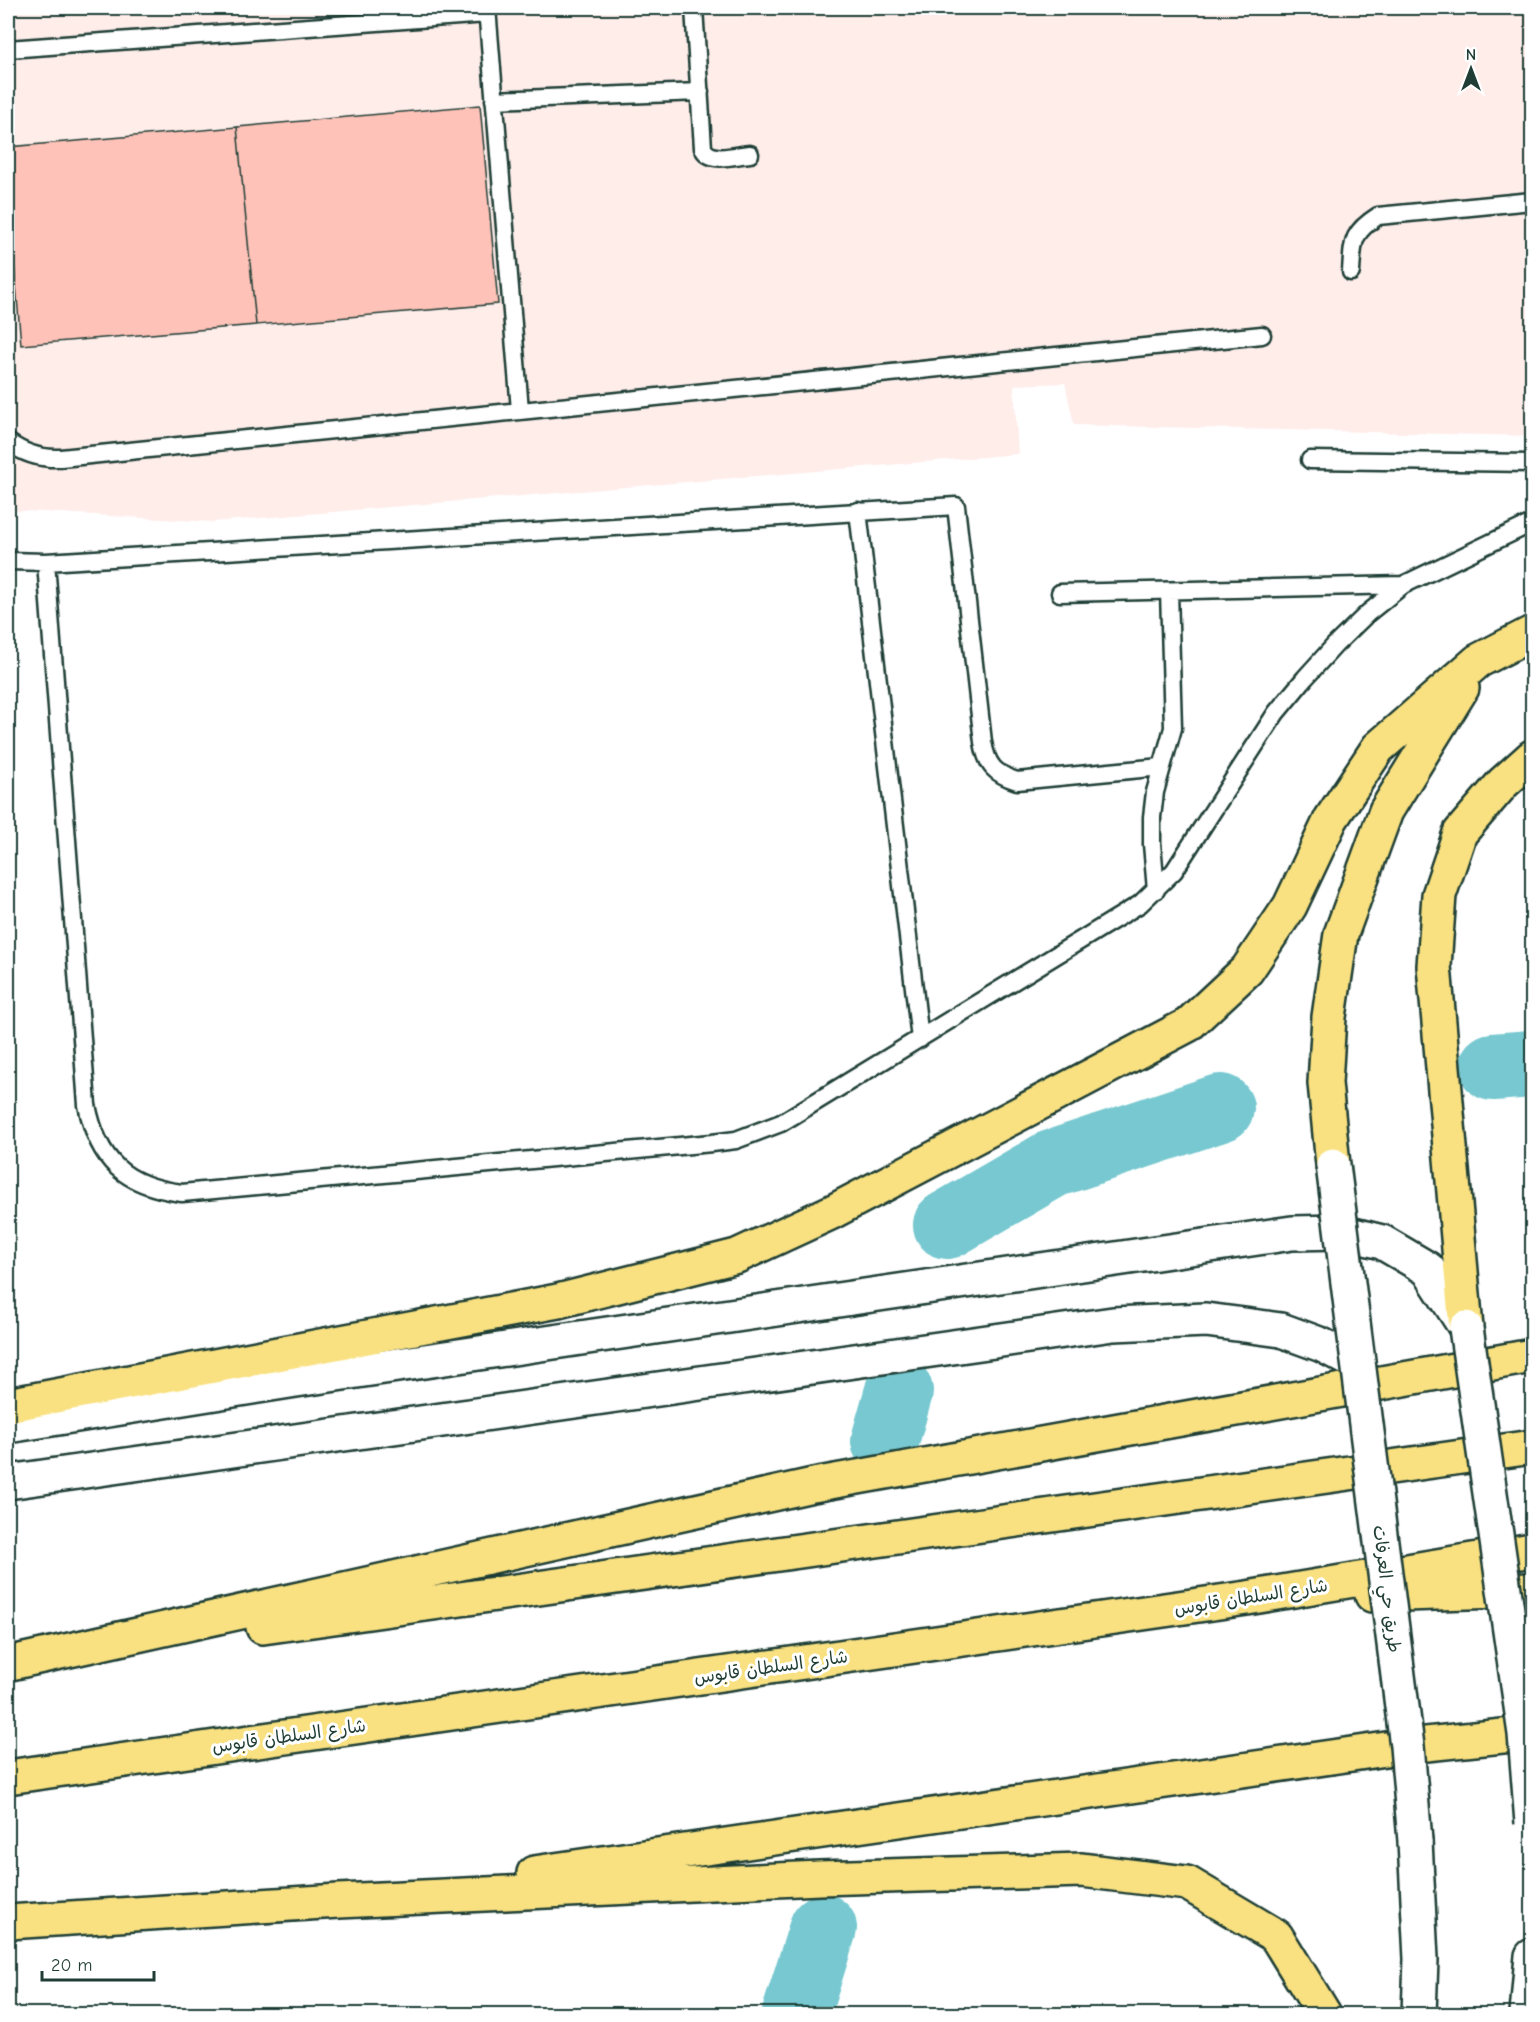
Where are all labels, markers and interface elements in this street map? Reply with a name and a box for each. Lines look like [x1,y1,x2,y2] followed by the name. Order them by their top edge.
[1441,39,1501,99] north arrow
[1466,46,1476,64] text: N
[1363,1524,1405,1655] street label: طريق حي العرفات
[1173,1575,1329,1621] street label: شارع السلطان قابوس
[693,1646,849,1690] street label: شارع السلطان قابوس
[211,1715,367,1759] street label: شارع السلطان قابوس
[42,1944,154,1982] scale bar
[51,1955,92,1976] text: 20 m

